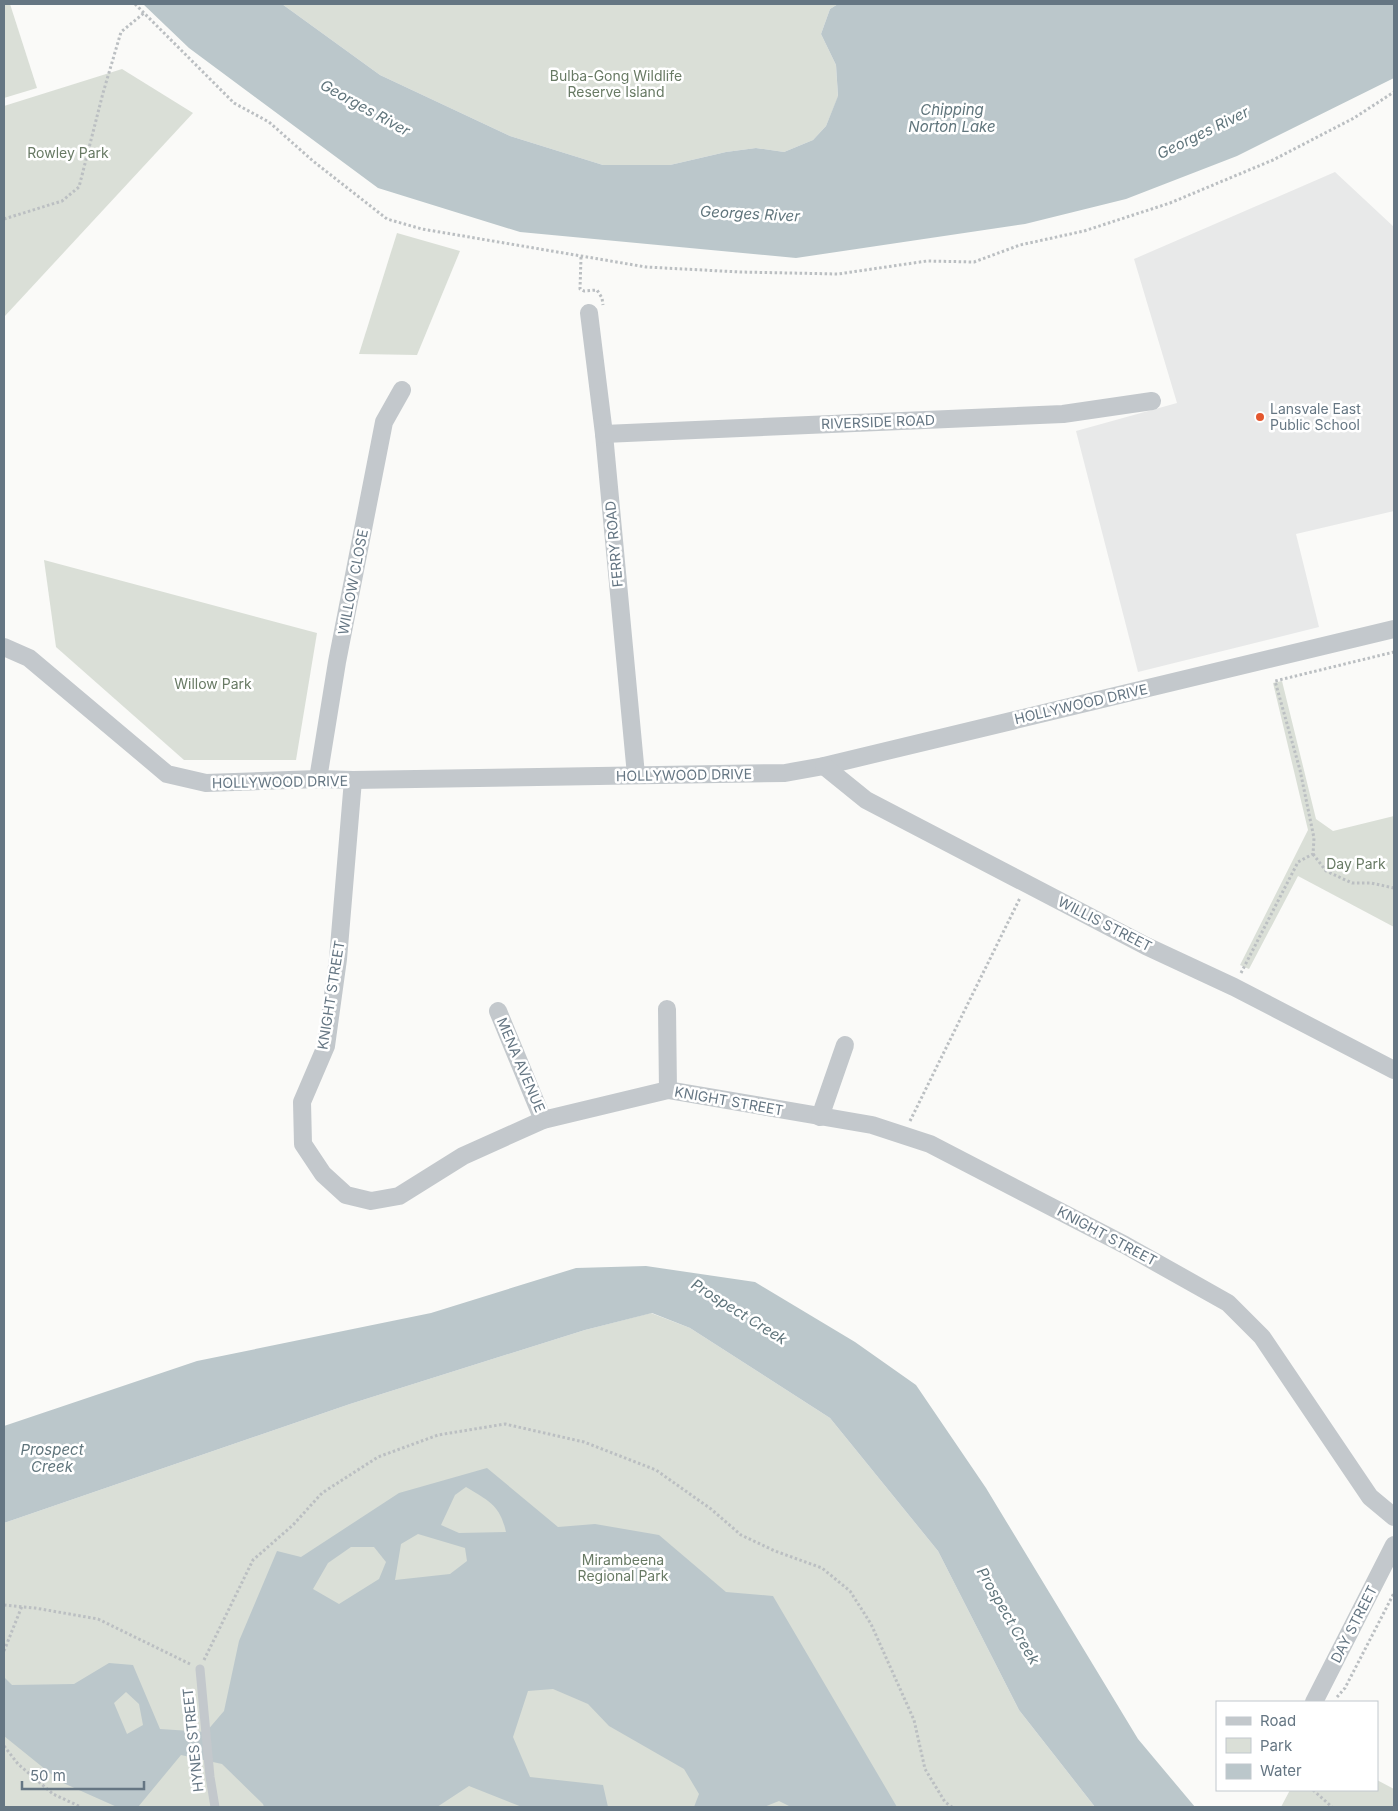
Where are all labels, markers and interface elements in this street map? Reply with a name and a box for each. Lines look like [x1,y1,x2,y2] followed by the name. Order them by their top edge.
[550,67,682,100] park label: Bulba-Gong Wildlife Reserve Island
[317,75,414,140] water label: Georges River
[908,100,996,136] water label: Chipping Norton Lake
[1154,102,1252,163] water label: Georges River
[27,144,109,161] park label: Rowley Park
[700,201,801,226] water label: Georges River
[1270,400,1361,433] place label: Lansvale East Public School
[821,411,935,432] street label: RIVERSIDE ROAD
[1254,411,1266,423] marker: Lansvale East Public School
[601,500,626,588] street label: FERRY ROAD
[334,528,371,636] street label: WILLOW CLOSE
[174,675,252,692] park label: Willow Park
[1013,680,1149,727] street label: HOLLYWOOD DRIVE
[616,765,752,784] street label: HOLLYWOOD DRIVE
[212,772,348,791] street label: HOLLYWOOD DRIVE
[1326,855,1386,872] park label: Day Park
[1055,893,1155,955] street label: WILLIS STREET
[313,939,348,1051] street label: KNIGHT STREET
[494,1015,549,1115] street label: MENA AVENUE
[673,1083,785,1118] street label: KNIGHT STREET
[1054,1202,1160,1269] street label: KNIGHT STREET
[688,1275,791,1349] water label: Prospect Creek
[20,1440,85,1476] water label: Prospect Creek
[578,1551,669,1584] park label: Mirambeena Regional Park
[973,1564,1044,1668] water label: Prospect Creek
[1327,1582,1380,1665] street label: DAY STREET
[179,1687,206,1793] street label: HYNES STREET
[1216,1701,1378,1791] legend
[1260,1711,1296,1730] text: Road
[1260,1736,1293,1755] text: Park
[22,1758,145,1790] scale bar
[1260,1761,1302,1780] text: Water
[30,1766,66,1785] text: 50 m

